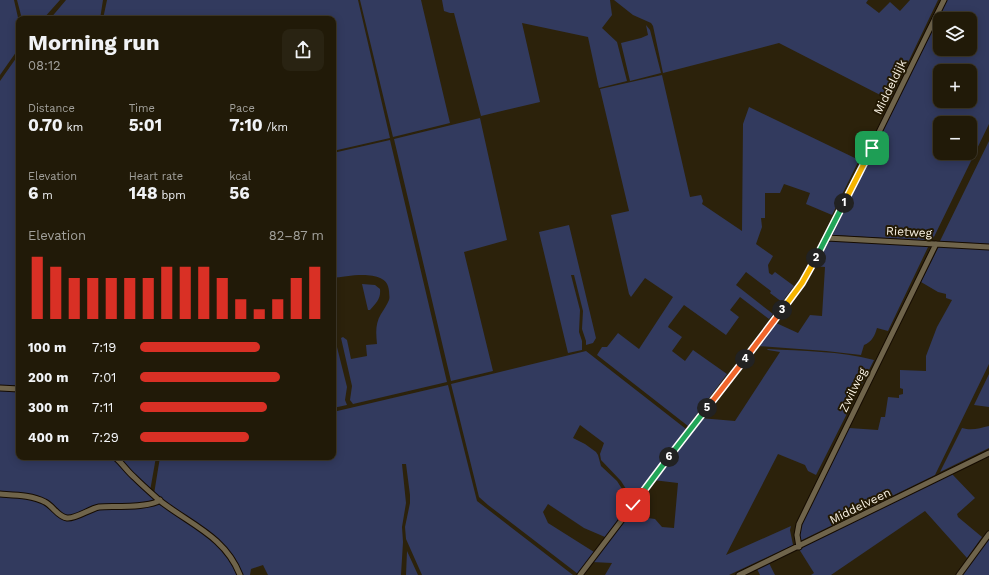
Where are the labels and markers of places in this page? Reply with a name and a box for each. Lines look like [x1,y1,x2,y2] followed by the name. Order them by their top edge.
[855,131,889,165] pin
[834,193,854,213] pin: 1
[806,248,826,268] pin: 2
[772,300,792,320] pin: 3
[735,349,755,369] pin: 4
[697,398,717,418] pin: 5
[659,447,679,467] pin: 6
[616,488,650,522] pin

